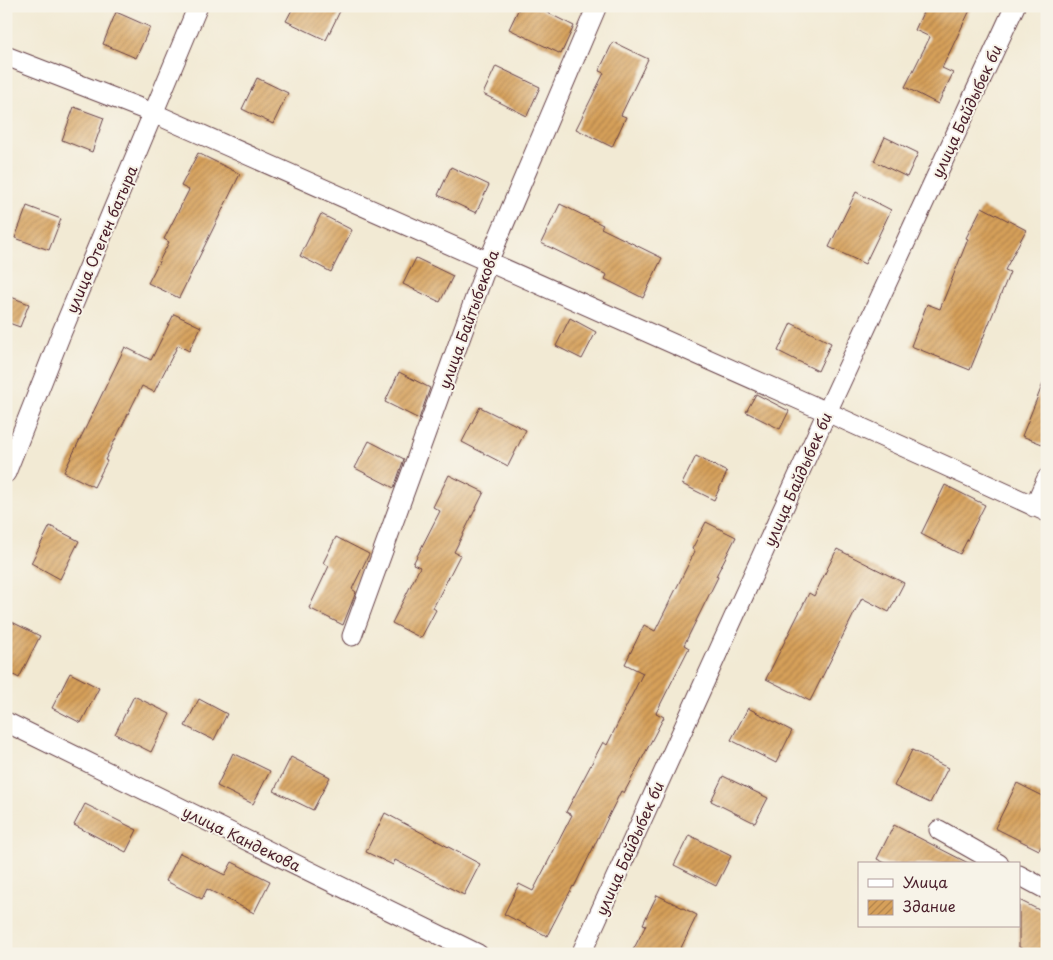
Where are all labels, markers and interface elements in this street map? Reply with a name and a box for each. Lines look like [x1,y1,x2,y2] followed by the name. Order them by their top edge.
[925,41,1007,181] street label: улица Байдыбек би
[59,161,143,316] street label: улица Отеген батыра
[432,246,504,392] street label: улица Байтыбекова
[757,408,837,550] street label: улица Байдыбек би
[589,777,669,919] street label: улица Байдыбек би
[179,799,306,877] street label: улица Кандекова
[858,862,1020,928] legend
[903,870,948,893] text: Улица
[903,894,956,917] text: Здание

